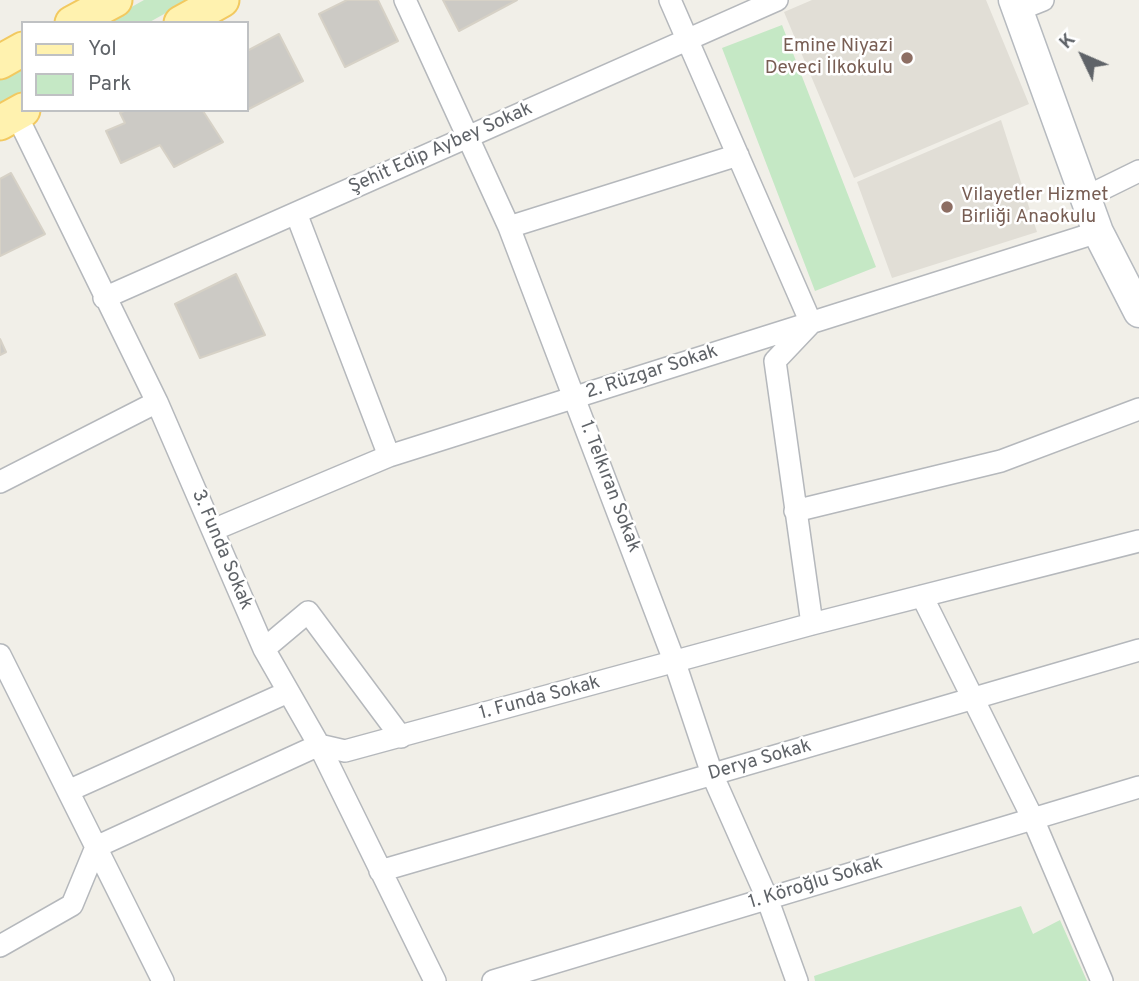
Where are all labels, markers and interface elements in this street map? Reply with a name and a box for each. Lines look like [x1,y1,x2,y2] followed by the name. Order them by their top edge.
[21,21,248,112] legend
[1048,21,1118,91] north arrow
[1055,28,1081,55] text: K
[88,36,117,63] text: Yol
[765,36,893,80] place label: Emine Niyazi Deveci İlkokulu
[899,50,915,66] marker: Emine Niyazi Deveci İlkokulu
[88,71,131,98] text: Park
[346,98,536,200] street label: Şehit Edip Aybey Sokak
[961,185,1108,229] place label: Vilayetler Hizmet Birliği Anaokulu
[939,199,955,215] marker: Vilayetler Hizmet Birliği Anaokulu
[583,341,721,405] street label: 2. Rüzgar Sokak
[573,418,645,556] street label: 1. Telkıran Sokak
[185,486,257,614] street label: 3. Funda Sokak
[477,672,603,726] street label: 1. Funda Sokak
[706,735,814,787] street label: Derya Sokak
[746,853,886,915] street label: 1. Köroğlu Sokak

